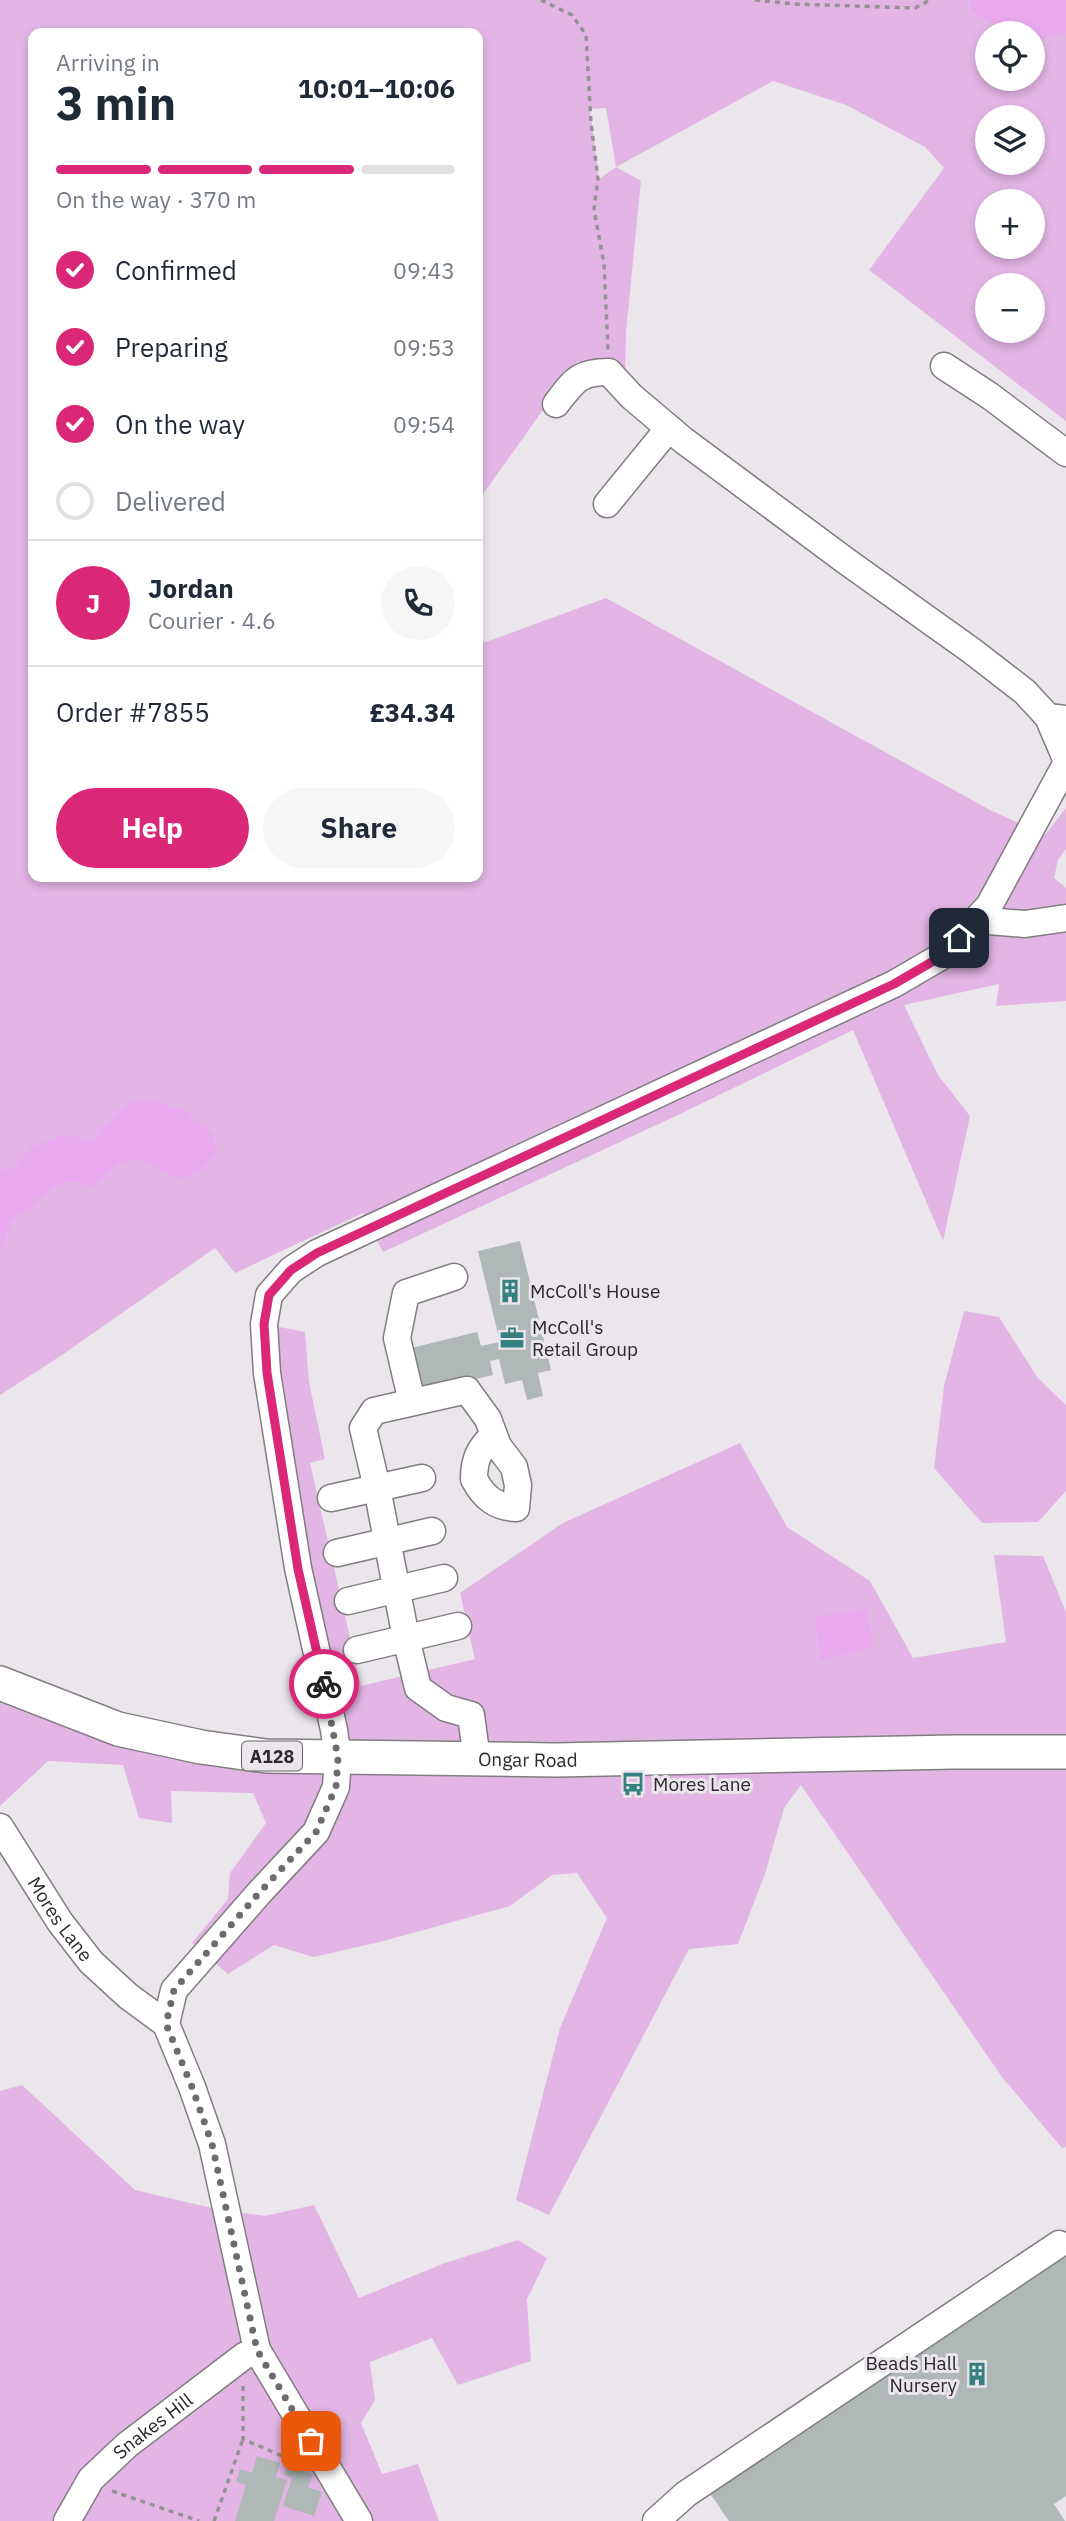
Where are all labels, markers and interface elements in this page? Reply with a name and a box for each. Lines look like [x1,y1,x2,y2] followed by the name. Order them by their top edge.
[975,21,1045,343] map controls
[975,21,1045,91] button: locate
[56,47,160,77] text: Arriving in
[298,71,455,105] text: 10:01–10:06
[56,73,176,133] text: 3 min
[975,105,1045,175] button: layers
[56,184,256,214] text: On the way · 370 m
[975,189,1045,259] button: +
[56,251,94,289] icon: check
[115,253,237,287] text: Confirmed
[393,255,455,285] text: 09:43
[975,273,1045,343] button: −
[56,328,94,366] icon: check
[115,330,228,364] text: Preparing
[393,332,455,362] text: 09:53
[56,405,94,443] icon: check
[115,407,245,441] text: On the way
[393,409,455,439] text: 09:54
[115,484,226,518] text: Delivered
[381,566,455,640] button: phone
[148,571,234,605] text: Jordan
[86,586,100,620] text: J
[148,605,276,635] text: Courier · 4.6
[56,695,210,729] text: Order #7855
[369,695,455,729] text: £34.34
[56,788,249,868] button: Help
[263,788,455,868] button: Share
[929,908,989,968] pin
[940,919,978,957] icon: home
[496,1277,524,1305] building icon: McColl's House
[530,1279,661,1303] place label: McColl's House
[532,1315,638,1361] place label: McColl's Retail Group
[498,1324,526,1352] office icon: McColl's Retail Group
[289,1649,359,1719] courier
[305,1665,343,1703] icon: bike
[242,1742,302,1770] road number: A128
[478,1747,578,1772] street label: Ongar Road
[619,1770,647,1798] bus stop icon: Mores Lane
[653,1772,751,1796] place label: Mores Lane
[22,1872,98,1966] street label: Mores Lane
[865,2351,958,2397] place label: Beads Hall Nursery
[963,2360,991,2388] building icon: Beads Hall Nursery
[108,2387,197,2464] street label: Snakes Hill
[281,2411,341,2471] pin
[292,2422,330,2460] icon: bag

